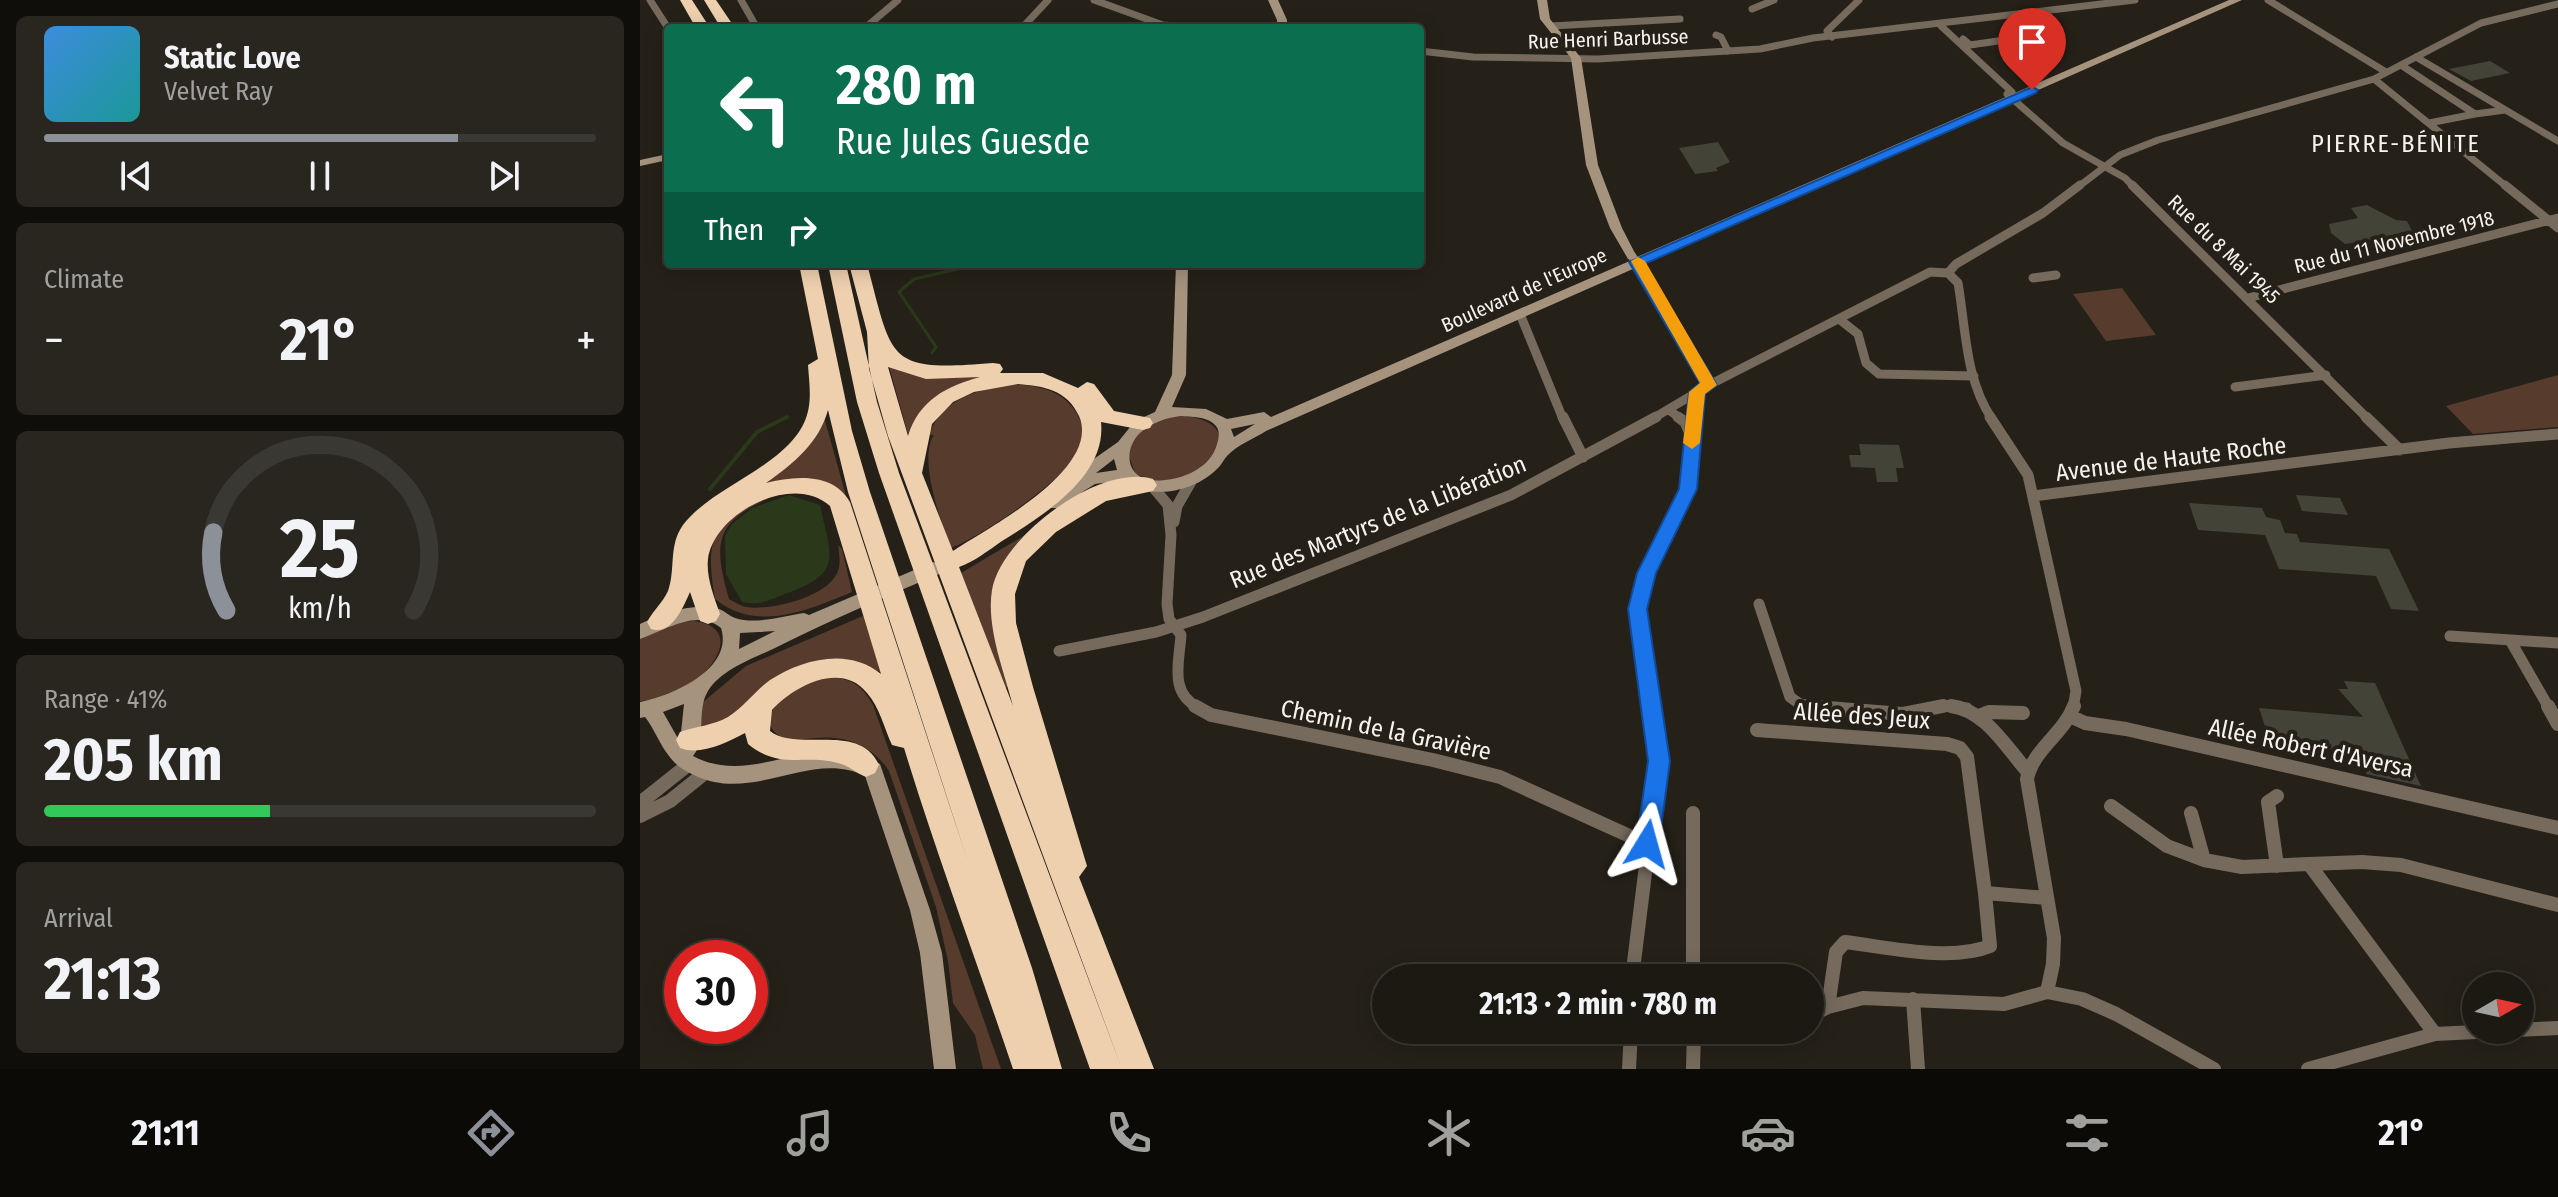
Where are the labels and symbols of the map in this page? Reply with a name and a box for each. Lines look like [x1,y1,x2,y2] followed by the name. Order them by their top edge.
[1998,8,2066,90] pin
[1527,24,1689,54] street label: Rue Henri Barbusse
[2311,129,2481,158] district label: PIERRE-BÉNITE
[2163,190,2285,308] street label: Rue du 8 Mai 1945
[2292,206,2496,278] street label: Rue du 11 Novembre 1918
[1438,243,1610,337] street label: Boulevard de l'Europe
[2054,431,2288,487] street label: Avenue de Haute Roche
[1226,450,1530,594] street label: Rue des Martyrs de la Libération
[1278,694,1494,766] street label: Chemin de la Gravière
[1793,697,1932,735] street label: Allée des Jeux
[2206,713,2416,783] street label: Allée Robert d'Aversa
[1605,802,1689,886] position arrow
[664,940,768,1044] speed limit sign: 30
[2462,972,2534,1044] north arrow

